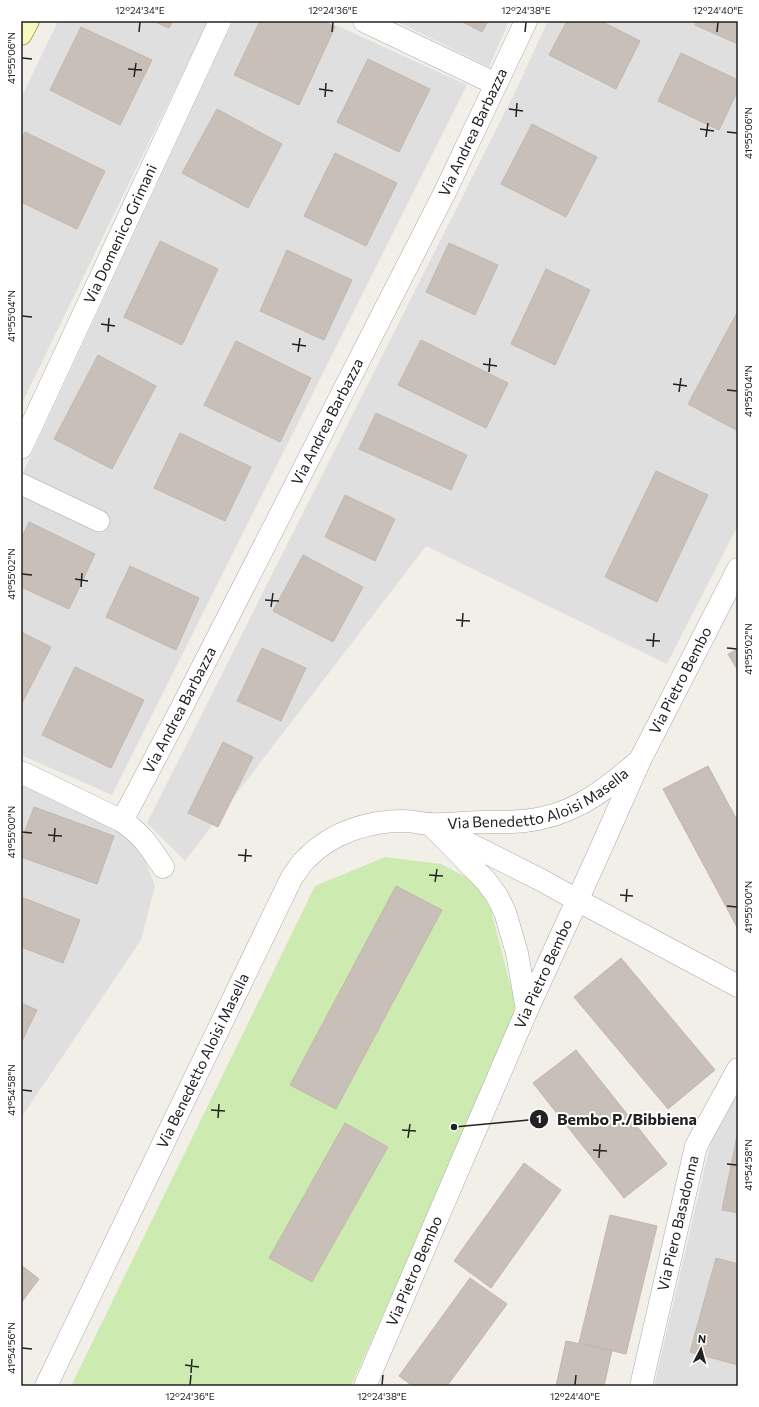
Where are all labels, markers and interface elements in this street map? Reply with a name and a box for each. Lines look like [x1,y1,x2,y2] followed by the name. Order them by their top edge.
[115,4,165,16] text: 12°24'34"E
[308,4,358,16] text: 12°24'36"E
[501,4,551,16] text: 12°24'38"E
[693,4,743,16] text: 12°24'40"E
[5,32,17,84] text: 41°55'06"N
[434,65,510,199] street label: Via Andrea Barbazza
[742,107,754,159] text: 41°55'06"N
[80,161,160,306] street label: Via Domenico Grimani
[5,290,17,342] text: 41°55'04"N
[287,355,367,488] street label: Via Andrea Barbazza
[742,365,754,417] text: 41°55'04"N
[5,548,17,600] text: 41°55'02"N
[645,623,715,737] street label: Via Pietro Bembo
[742,623,754,675] text: 41°55'02"N
[139,644,219,776] street label: Via Andrea Barbazza
[447,764,632,832] street label: Via Benedetto Aloisi Masella
[5,806,17,858] text: 41°55'00"N
[742,881,754,933] text: 41°55'00"N
[510,916,575,1031] street label: Via Pietro Bembo
[152,970,252,1151] street label: Via Benedetto Aloisi Masella
[5,1064,17,1116] text: 41°54'58"N
[529,1105,705,1133] callout: Bembo P./Bibbiena
[557,1109,697,1128] text: Bembo P./Bibbiena
[536,1111,542,1125] text: 1
[742,1139,754,1191] text: 41°54'58"N
[653,1153,702,1293] street label: Via Piero Basadonna
[382,1213,445,1329] street label: Via Pietro Bembo
[5,1322,17,1374] text: 41°54'56"N
[681,1329,721,1369] north arrow
[697,1332,707,1345] text: N
[165,1390,215,1402] text: 12°24'36"E
[357,1390,407,1402] text: 12°24'38"E
[550,1390,600,1402] text: 12°24'40"E

